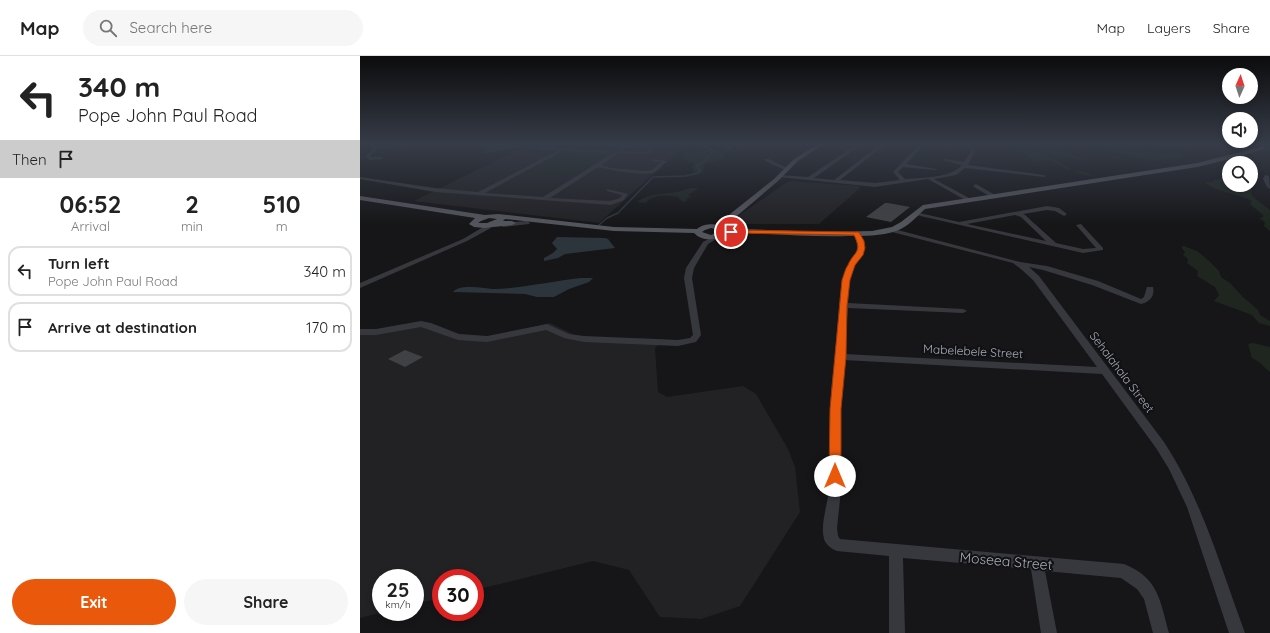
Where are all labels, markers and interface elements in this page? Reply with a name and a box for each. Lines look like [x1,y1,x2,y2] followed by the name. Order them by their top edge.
[83,10,363,46] search box
[20,16,59,40] text: Map
[97,17,119,39] icon: search
[129,18,212,37] text: Search here
[1096,19,1125,37] text: Map
[1147,19,1191,37] text: Layers
[1213,19,1250,37] text: Share
[1222,68,1258,104] north arrow
[1222,68,1258,192] map controls
[78,69,160,104] text: 340 m
[12,72,64,124] icon: left
[78,104,257,127] text: Pope John Paul Road
[1222,112,1258,148] button: sound
[55,148,77,170] icon: arrive
[12,150,47,169] text: Then
[1222,156,1258,192] button: search
[59,189,122,219] text: 06:52
[185,189,199,219] text: 2
[263,189,301,219] text: 510
[714,215,748,249] pin
[71,218,110,234] text: Arrival
[181,218,203,234] text: min
[276,218,287,234] text: m
[720,221,742,243] icon: arrive
[48,254,110,273] text: Turn left
[14,260,36,282] icon: left
[304,262,346,281] text: 340 m
[48,273,178,289] text: Pope John Paul Road
[14,316,36,338] icon: arrive
[48,318,197,337] text: Arrive at destination
[306,318,346,337] text: 170 m
[1087,328,1157,416] street label: Sehalahala Street
[923,341,1023,361] street label: Mabelebele Street
[814,455,856,497] position arrow
[959,548,1053,574] street label: Moseea Street
[432,569,484,621] speed limit sign: 30
[387,577,409,602] text: 25
[12,579,176,625] button: Exit
[184,579,348,625] button: Share
[385,598,411,611] text: km/h

